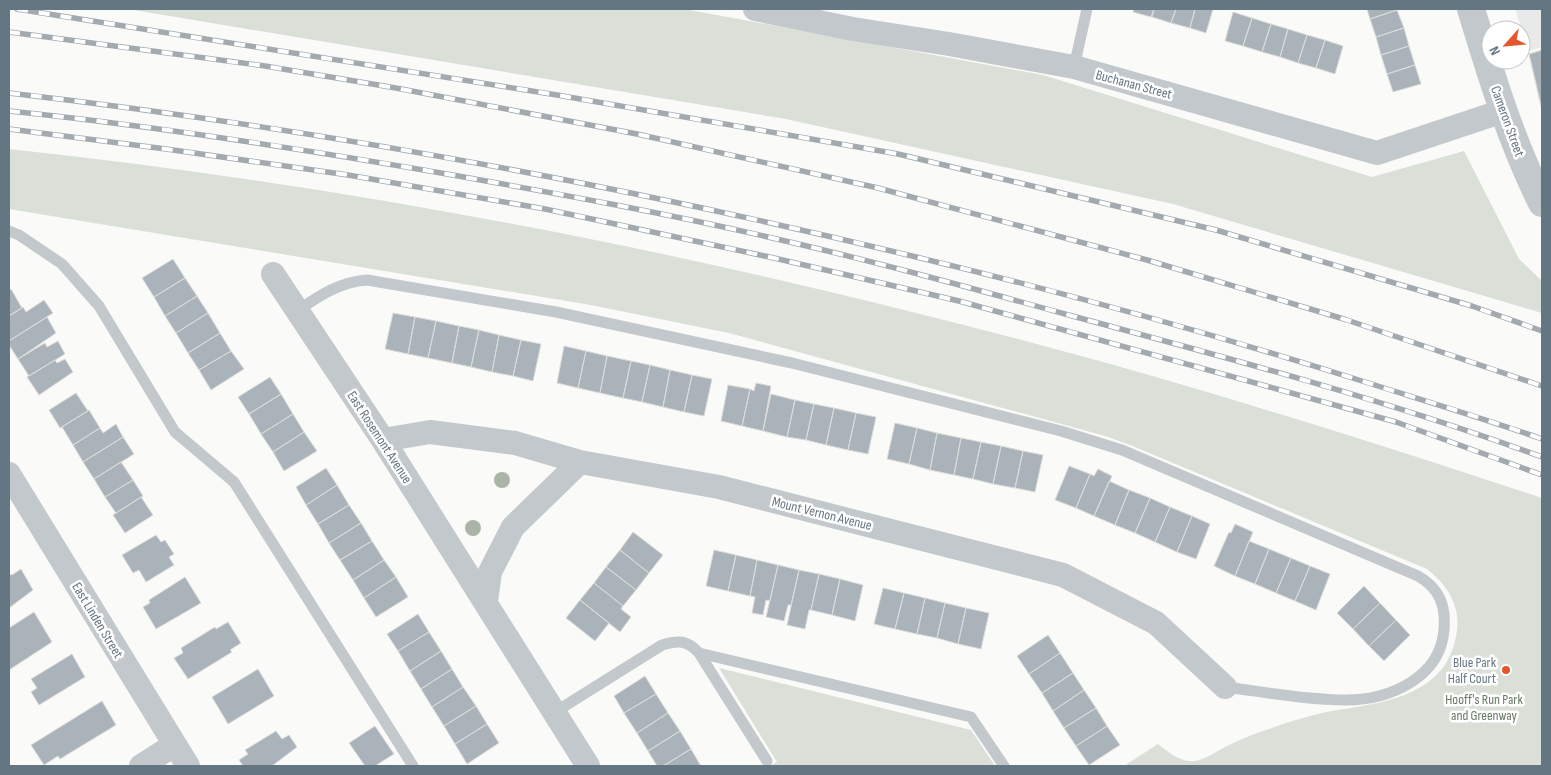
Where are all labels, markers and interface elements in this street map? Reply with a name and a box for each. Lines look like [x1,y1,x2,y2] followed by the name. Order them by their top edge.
[1481,20,1531,70] north arrow
[1486,43,1504,58] text: N
[1094,66,1174,103] street label: Buchanan Street
[1487,84,1528,159] street label: Cameron Street
[343,388,416,487] street label: East Rosemont Avenue
[770,493,874,534] street label: Mount Vernon Avenue
[68,579,127,661] street label: East Linden Street
[1448,654,1497,687] place label: Blue Park Half Court
[1500,664,1512,676] marker: Blue Park Half Court
[1445,691,1523,724] park label: Hooff's Run Park and Greenway

